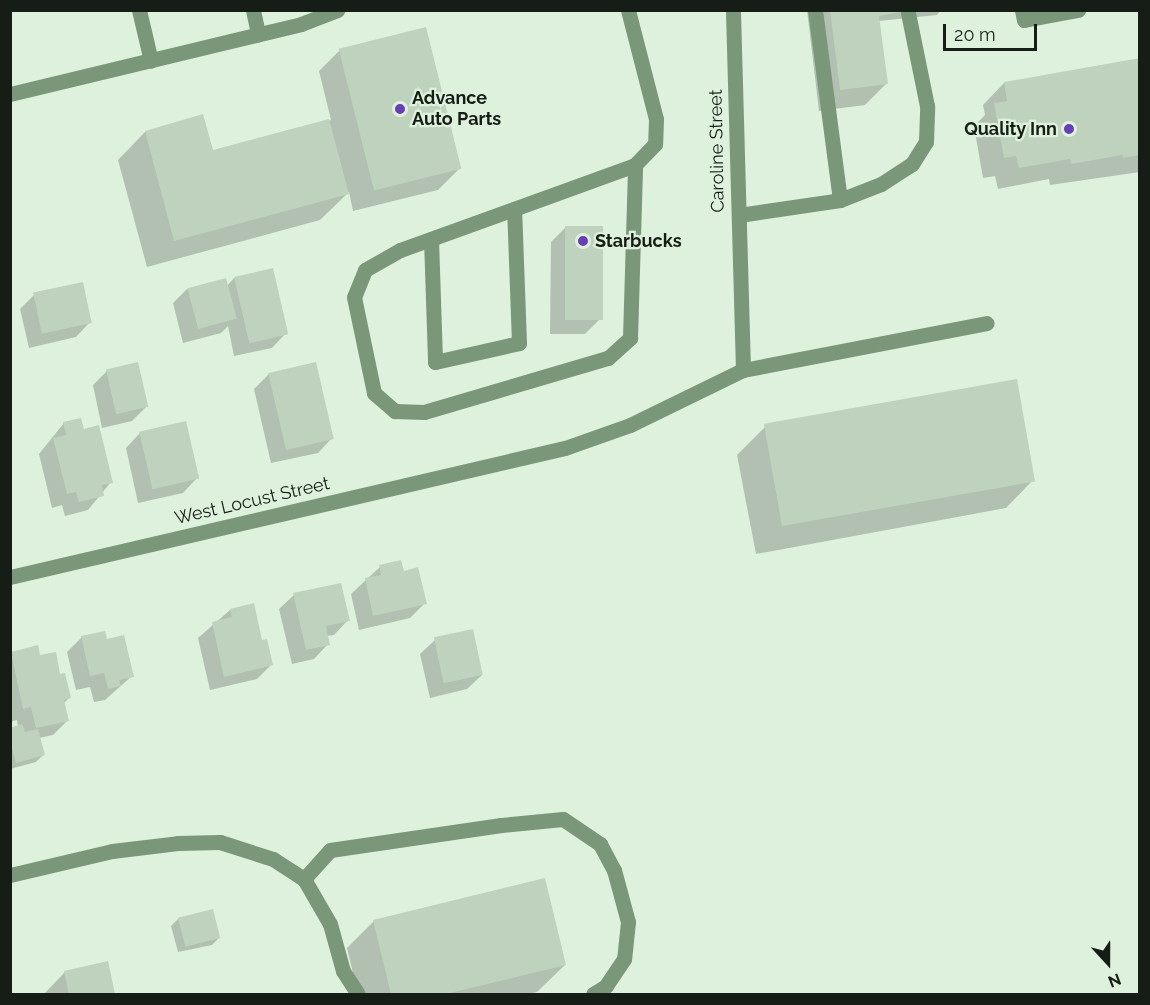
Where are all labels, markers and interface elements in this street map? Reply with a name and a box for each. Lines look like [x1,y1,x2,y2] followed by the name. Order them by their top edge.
[946,12,1040,50] scale bar
[954,24,996,45] text: 20 m
[412,88,501,130] place label: Advance Auto Parts
[705,89,729,213] street label: Caroline Street
[393,102,407,116] marker: Advance Auto Parts
[964,118,1057,140] place label: Quality Inn
[1062,122,1076,136] marker: Quality Inn
[595,230,682,252] place label: Starbucks
[576,234,590,248] marker: Starbucks
[172,473,332,529] street label: West Locust Street
[1078,933,1138,993] north arrow
[1106,969,1124,991] text: N

